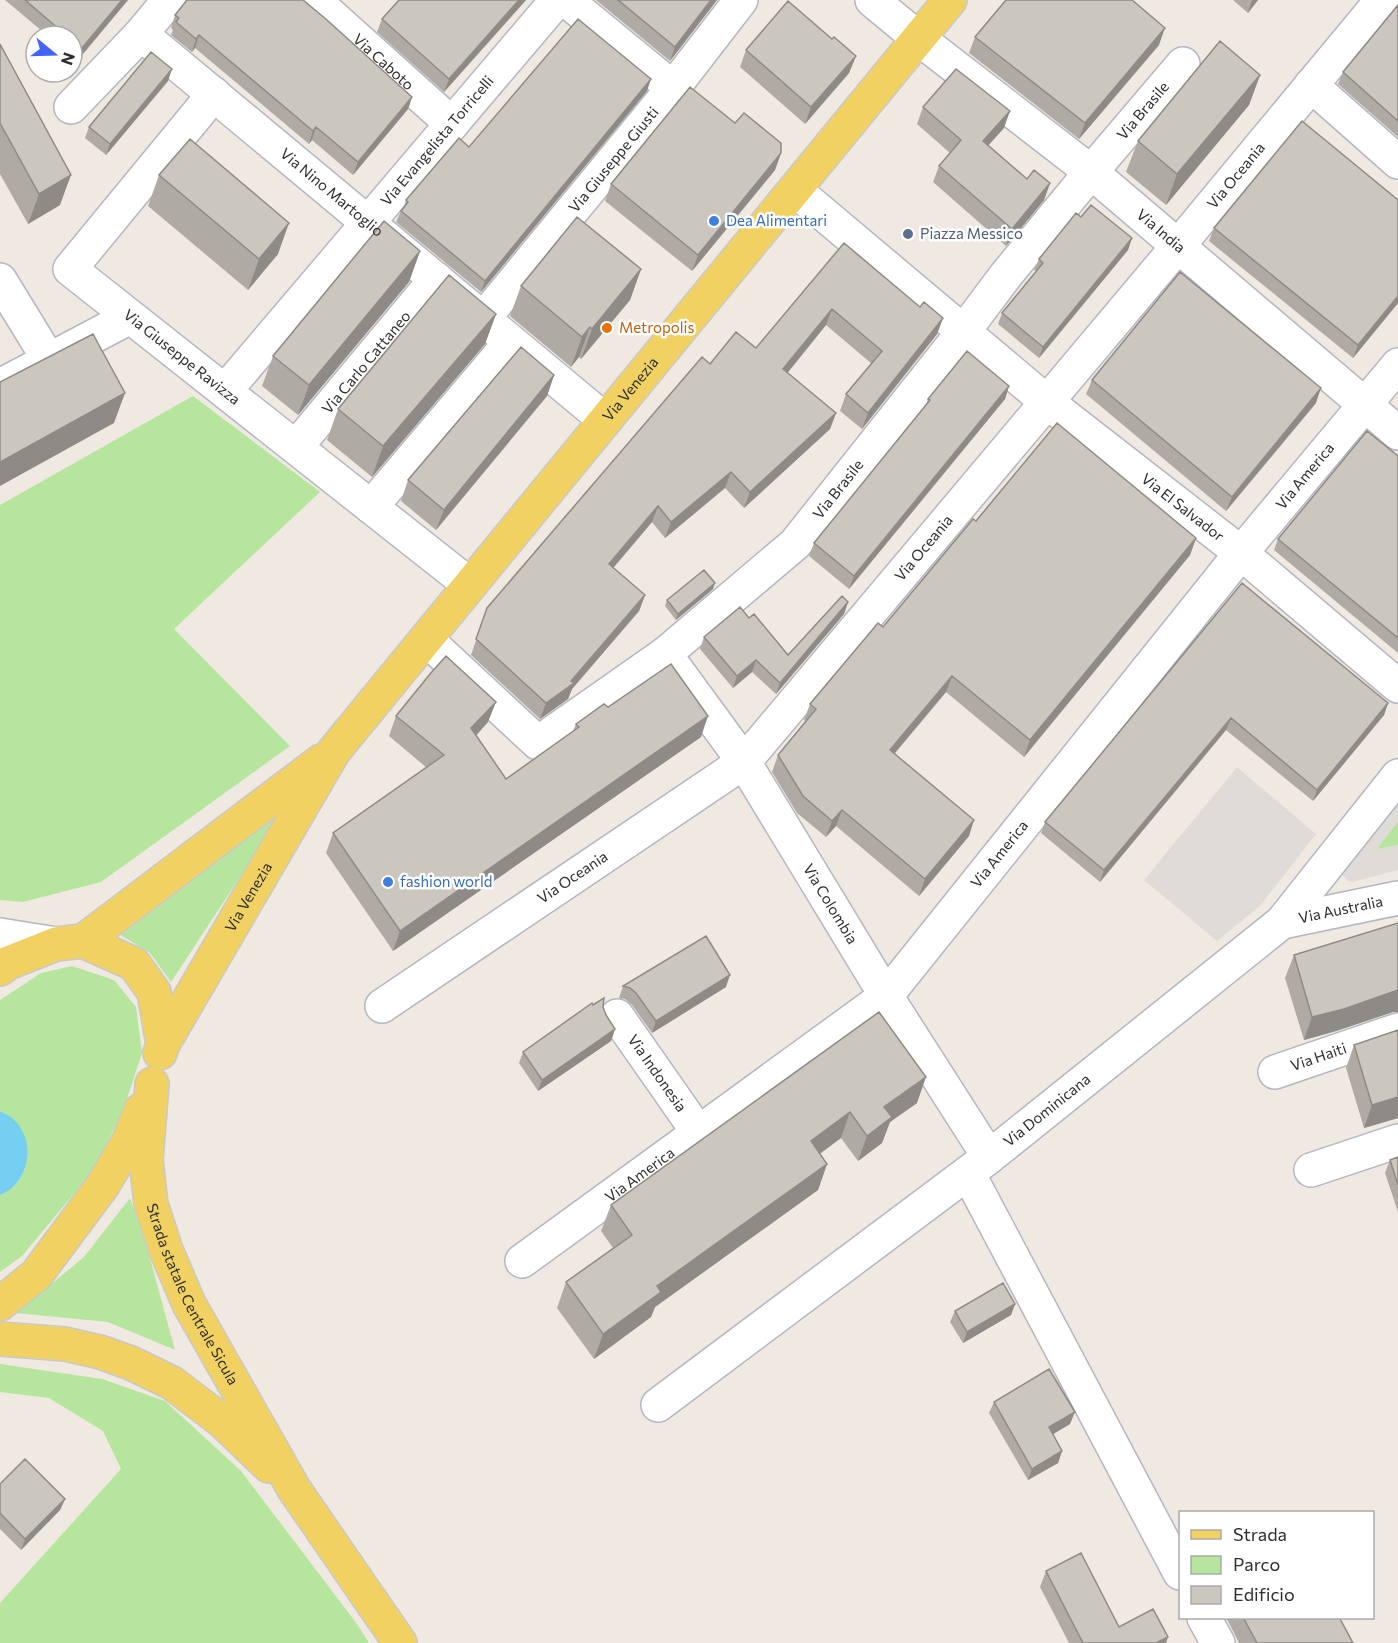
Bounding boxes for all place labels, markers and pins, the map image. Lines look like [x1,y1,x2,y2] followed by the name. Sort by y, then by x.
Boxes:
[726,211,827,229] place label: Dea Alimentari
[707,214,721,228] marker: Dea Alimentari
[920,224,1023,242] place label: Piazza Messico
[901,227,915,241] marker: Piazza Messico
[619,318,694,336] place label: Metropolis
[600,321,614,335] marker: Metropolis
[400,872,493,890] place label: fashion world
[381,875,395,889] marker: fashion world

